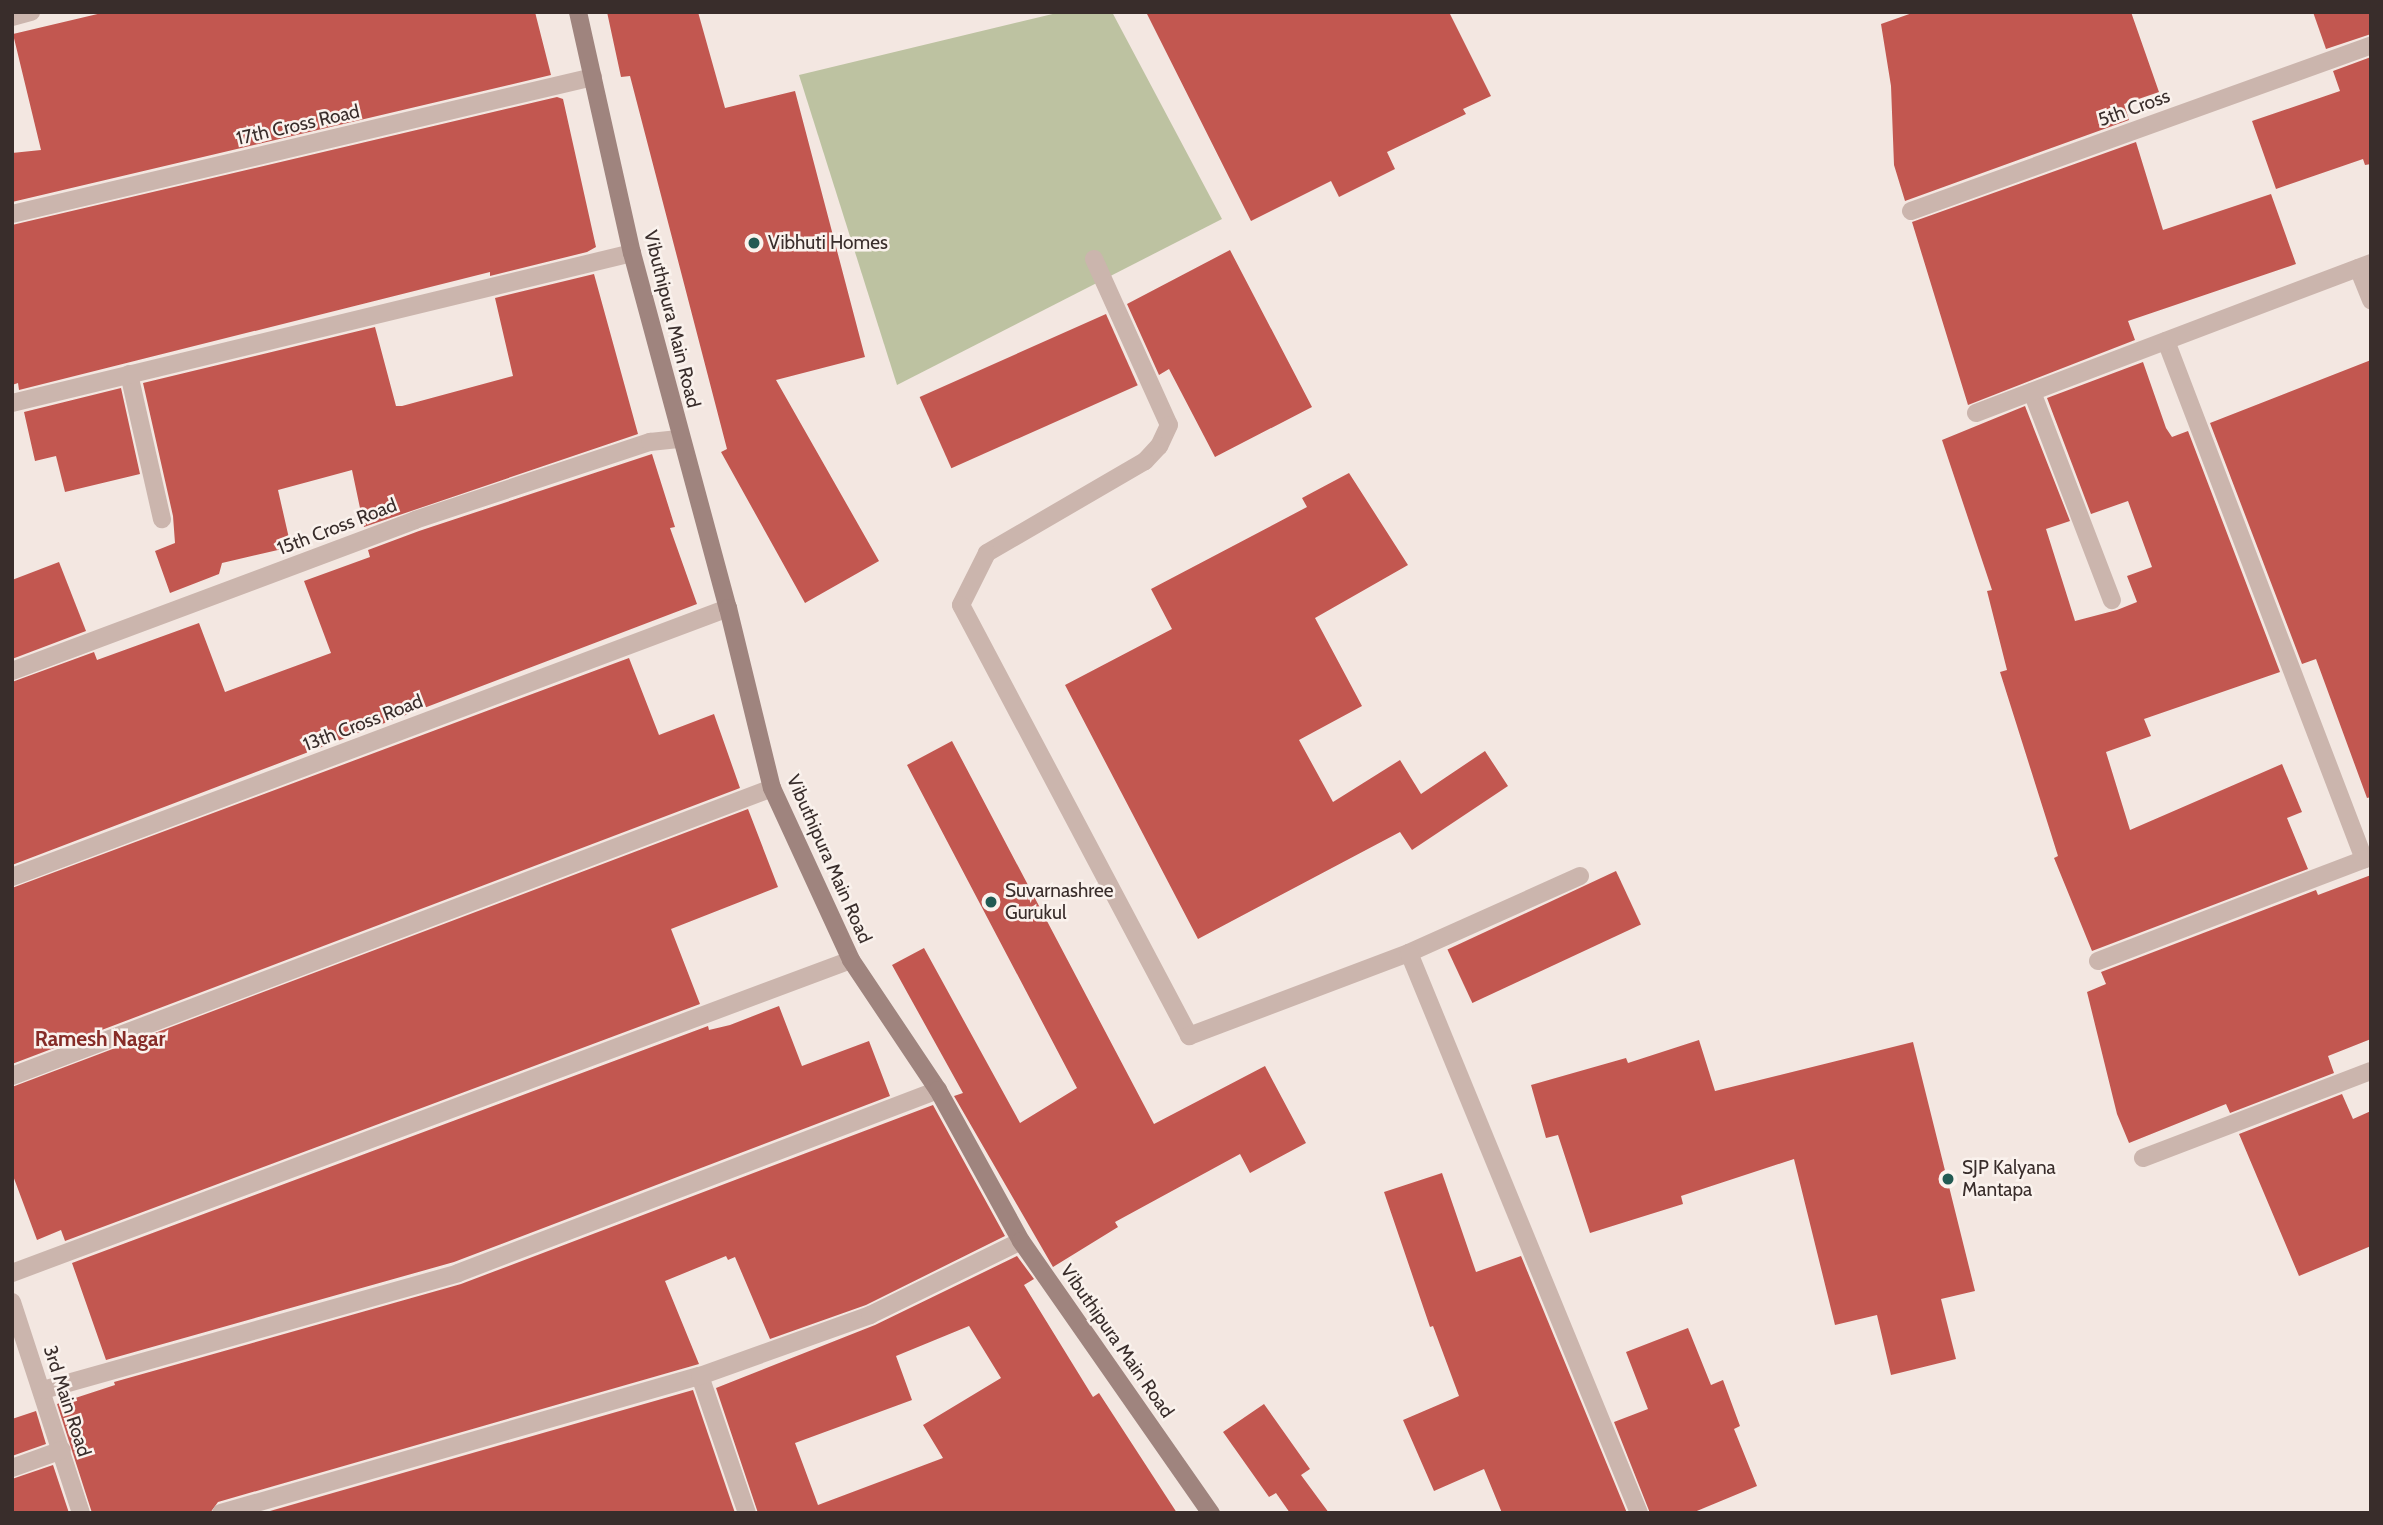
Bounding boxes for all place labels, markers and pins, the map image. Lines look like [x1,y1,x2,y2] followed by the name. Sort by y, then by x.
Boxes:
[768,232,888,254] place label: Vibhuti Homes
[746,235,762,251] marker: Vibhuti Homes
[1005,880,1113,924] place label: Suvarnashree Gurukul
[983,894,999,910] marker: Suvarnashree Gurukul
[1962,1157,2056,1201] place label: SJP Kalyana Mantapa
[1940,1171,1956,1187] marker: SJP Kalyana Mantapa

